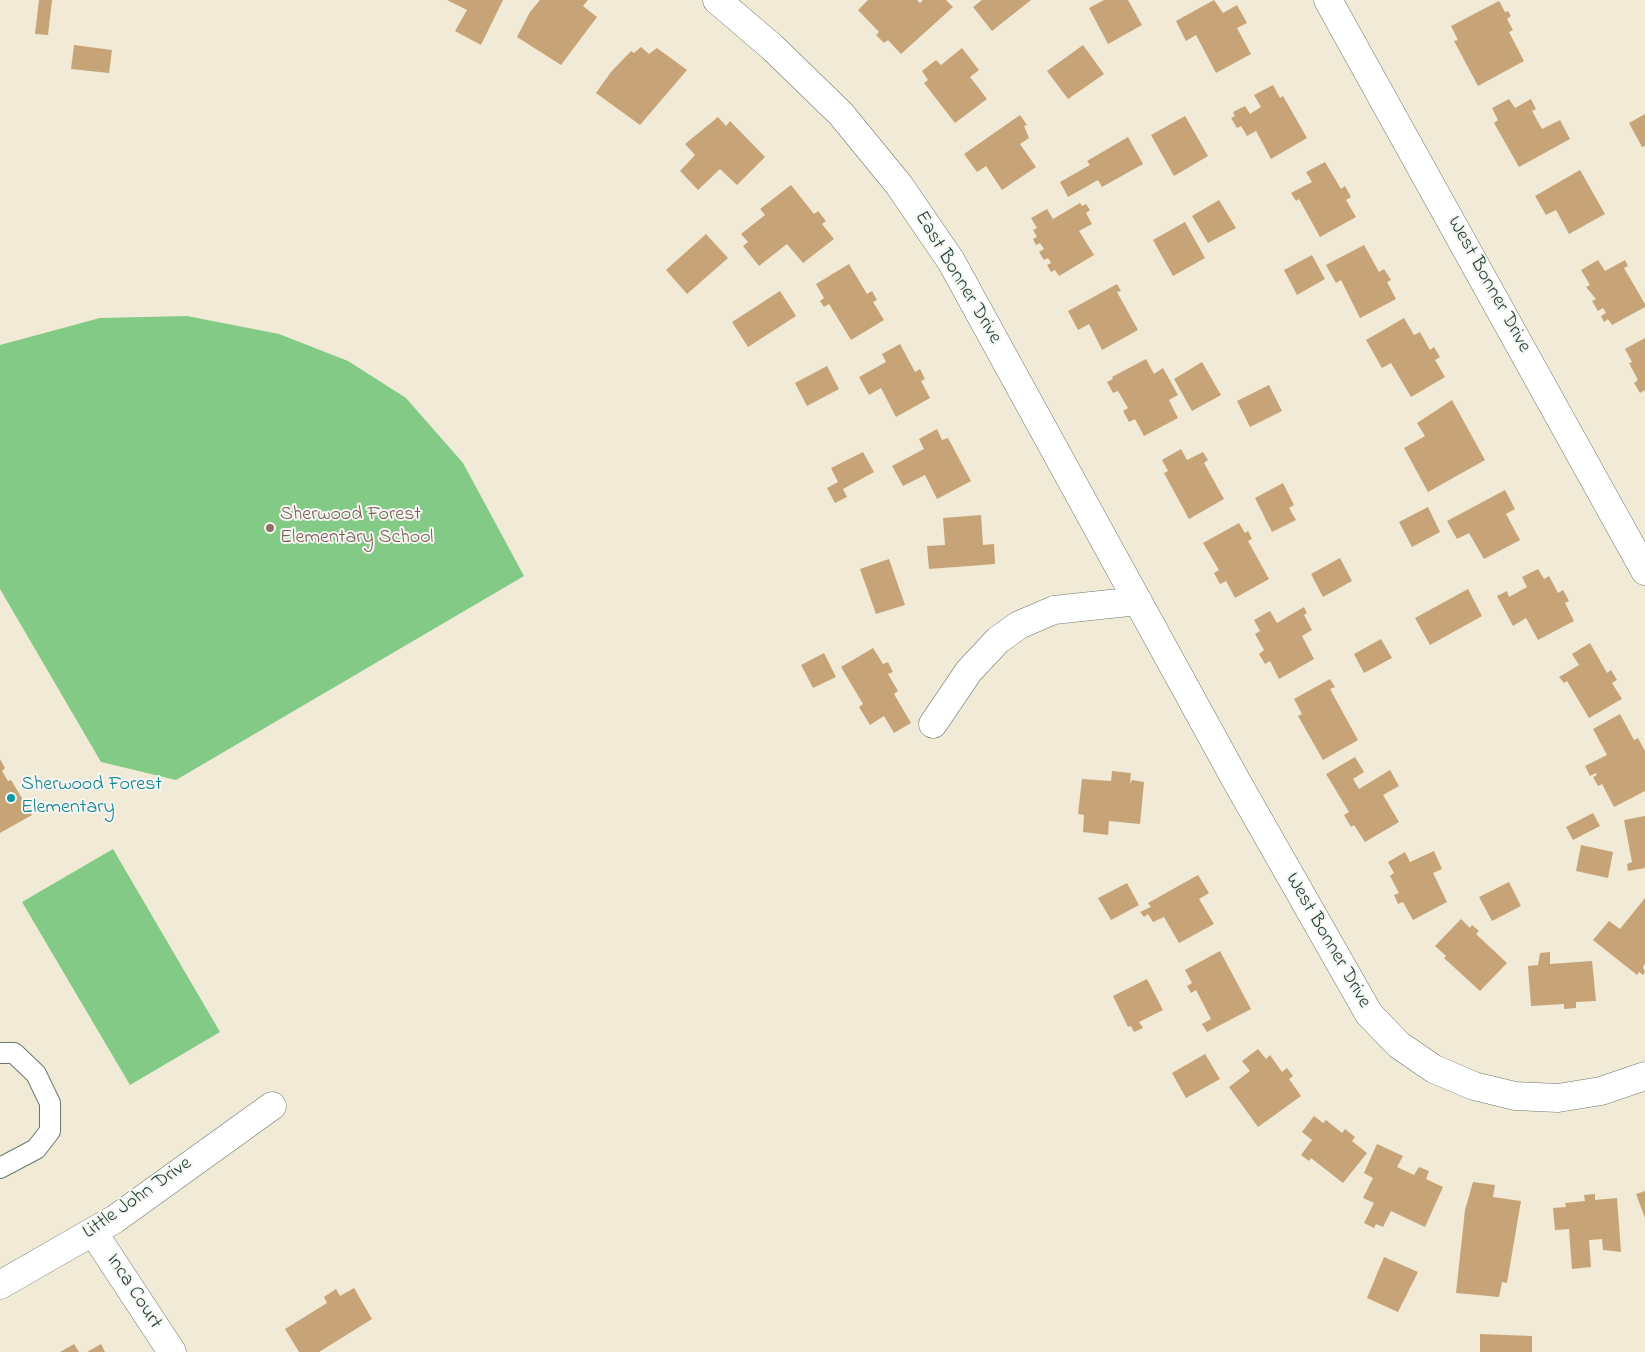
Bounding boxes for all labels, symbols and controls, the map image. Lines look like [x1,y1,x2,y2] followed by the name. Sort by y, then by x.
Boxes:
[908,207,1006,349] street label: East Bonner Drive
[1441,213,1535,357] street label: West Bonner Drive
[280,504,433,551] place label: Sherwood Forest Elementary School
[264,522,276,534] marker: Sherwood Forest Elementary School
[21,774,162,821] place label: Sherwood Forest Elementary
[5,792,17,804] marker: Sherwood Forest Elementary
[1279,869,1375,1013] street label: West Bonner Drive
[79,1153,197,1245] street label: Little John Drive
[100,1250,166,1334] street label: Inca Court

